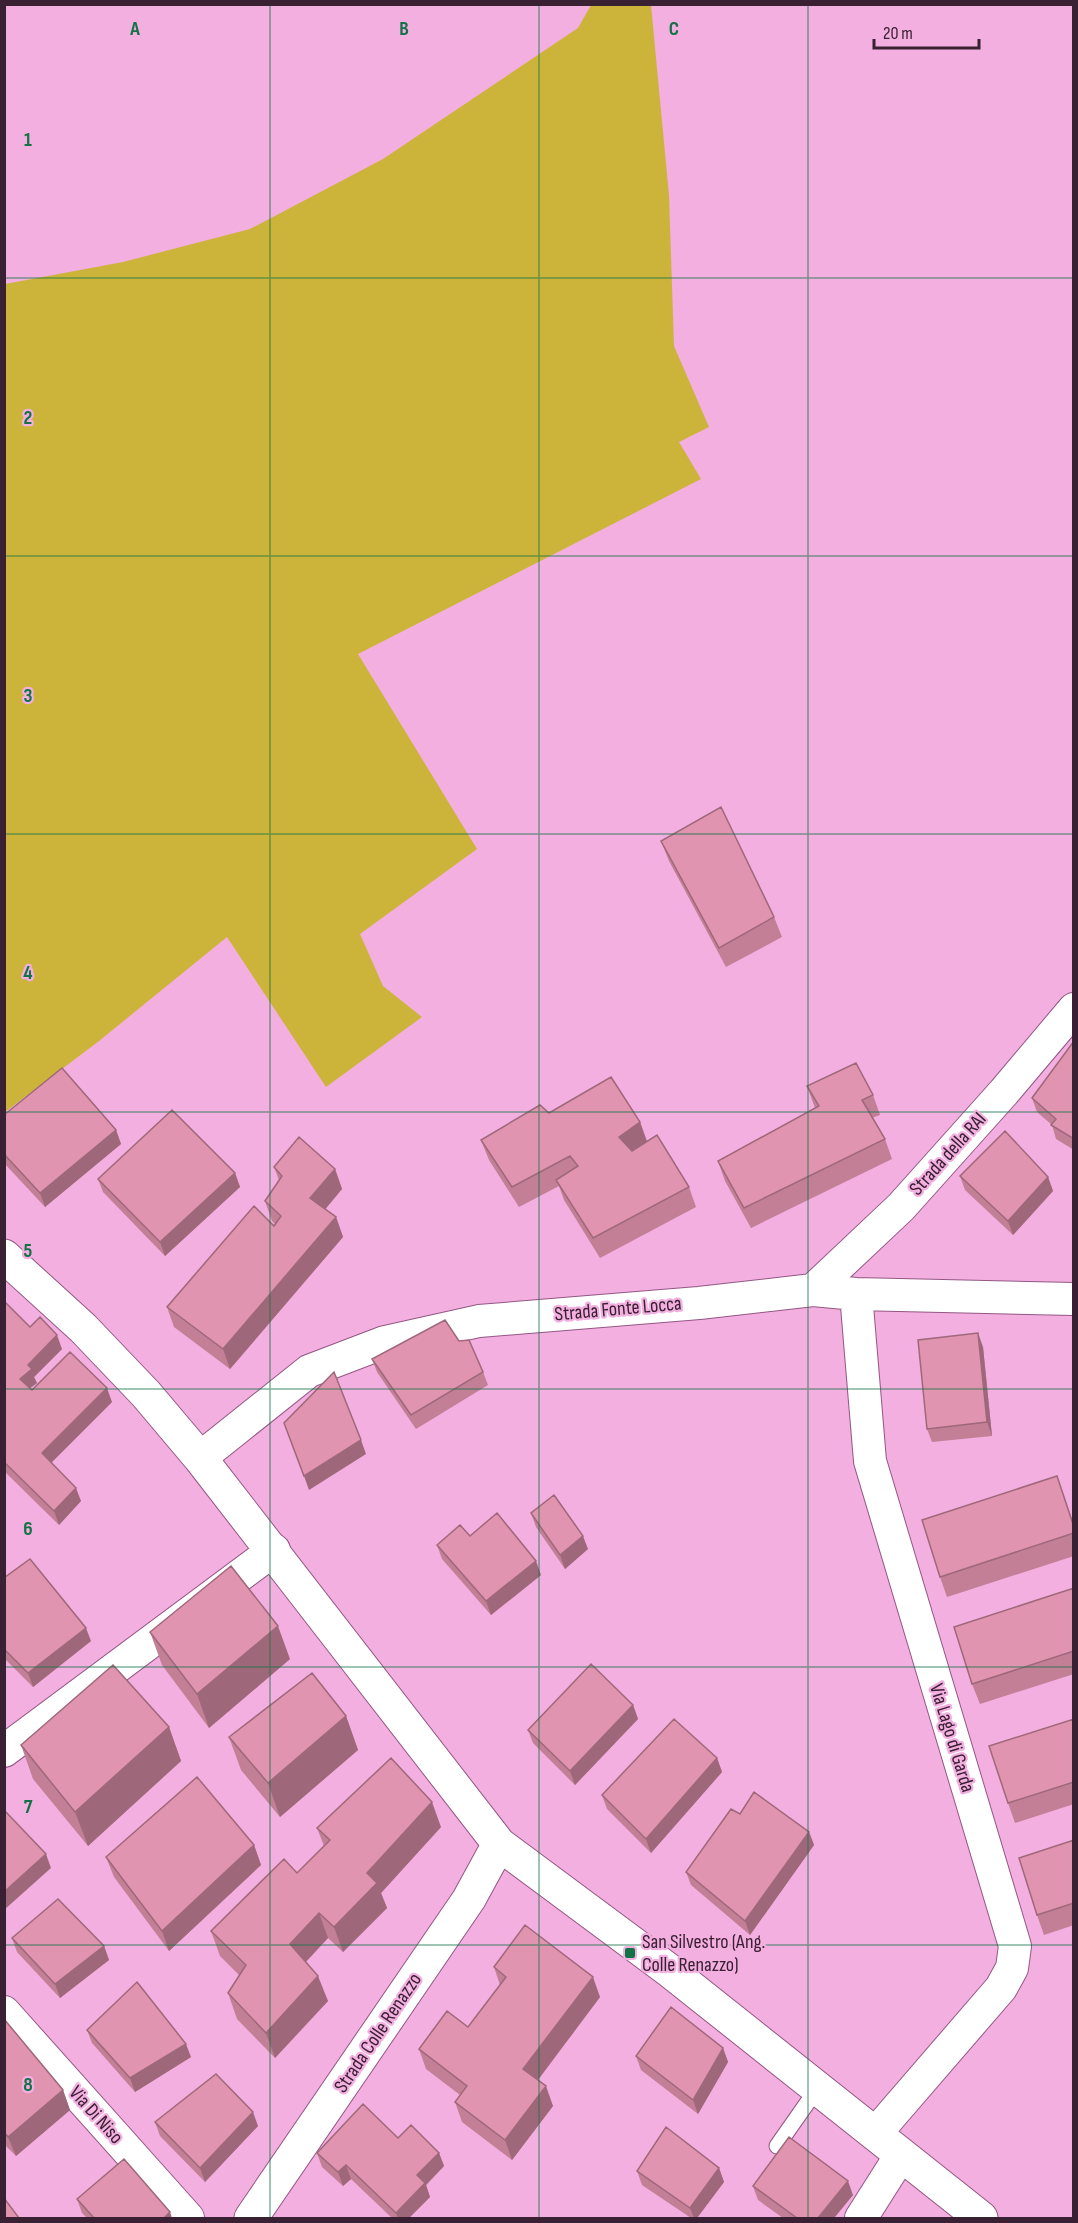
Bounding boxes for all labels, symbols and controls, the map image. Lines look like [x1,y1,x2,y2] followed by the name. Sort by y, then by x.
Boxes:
[874,12,979,50] scale bar
[129,17,140,41] text: A
[399,17,409,41] text: B
[669,17,679,41] text: C
[883,23,913,44] text: 20 m
[24,128,32,152] text: 1
[24,406,32,430] text: 2
[24,684,33,708] text: 3
[23,961,33,985] text: 4
[904,1108,992,1200] street label: Strada della RAI
[24,1239,33,1263] text: 5
[554,1291,682,1327] street label: Strada Fonte Locca
[23,1517,33,1541] text: 6
[924,1681,980,1795] street label: Via Lago di Garda
[24,1795,33,1819] text: 7
[642,1930,765,1977] place label: San Silvestro (Ang. Colle Renazzo)
[623,1946,637,1960] marker: San Silvestro (Ang. Colle Renazzo)
[329,1969,427,2097] street label: Strada Colle Renazzo
[23,2073,33,2097] text: 8
[64,2081,128,2149] street label: Via Di Niso

